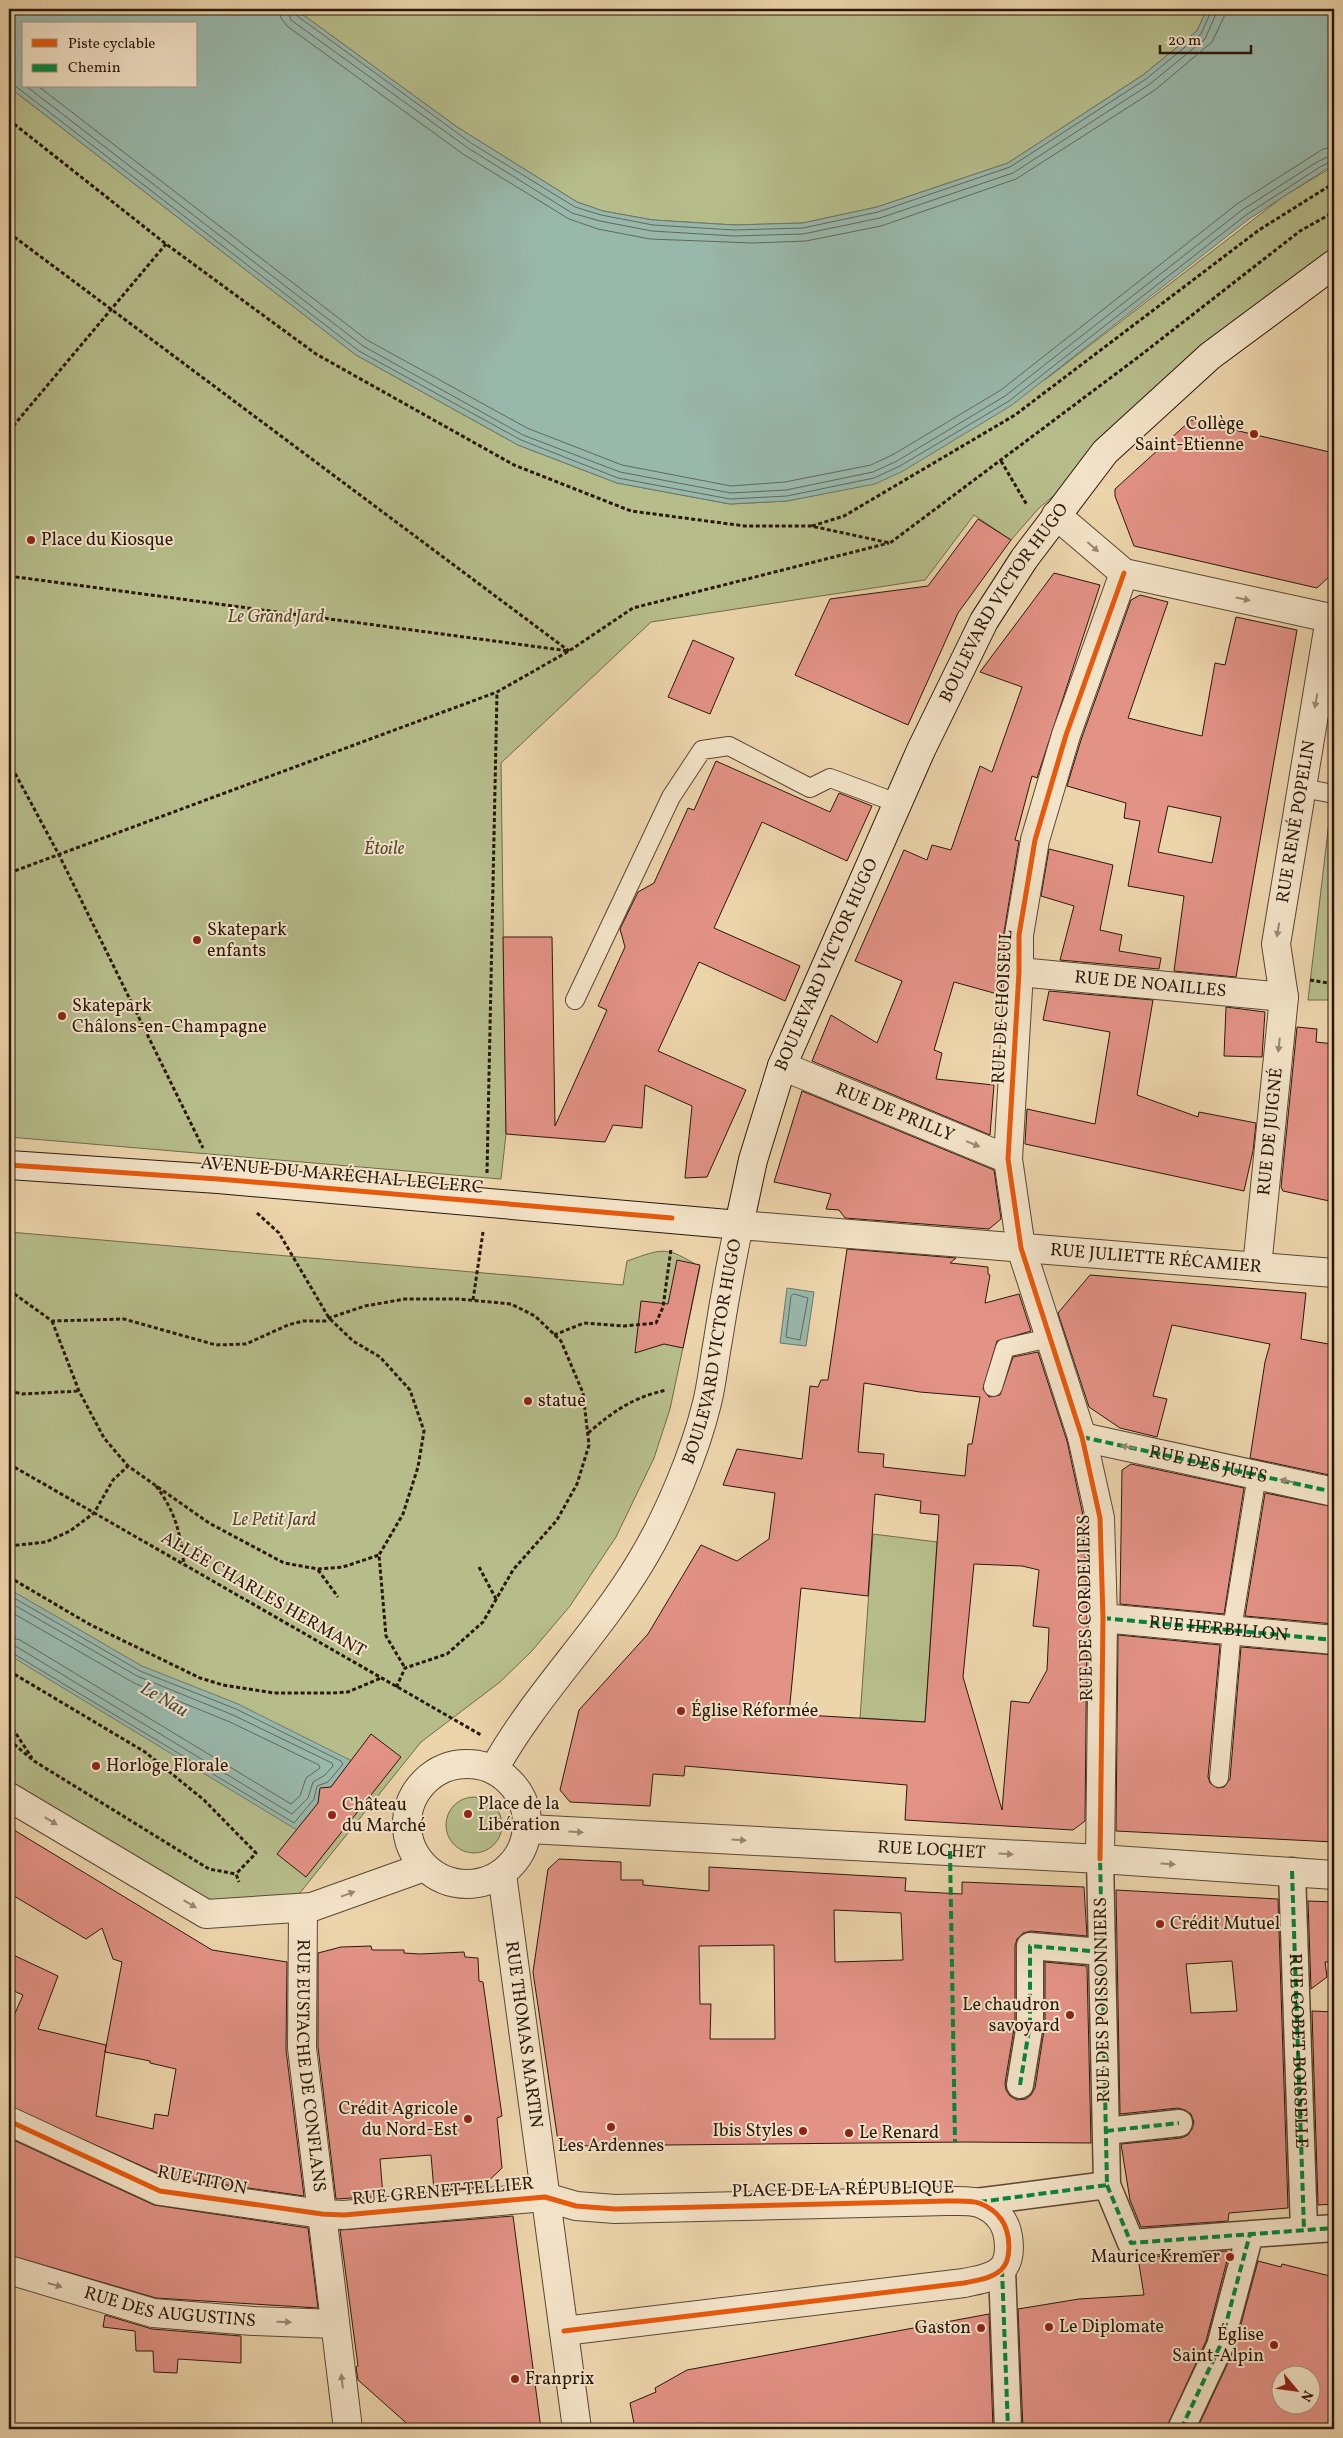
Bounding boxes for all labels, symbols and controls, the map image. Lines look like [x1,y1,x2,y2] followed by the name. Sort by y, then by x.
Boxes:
[22,22,198,88] legend
[1160,22,1252,54] scale bar
[1168,31,1201,52] text: 20 m
[68,34,155,55] text: Piste cyclable
[68,58,121,79] text: Chemin
[1135,412,1244,458] place label: Collège Saint-Etienne
[1248,428,1260,440] marker: Collège Saint-Etienne
[934,498,1075,707] street label: BOULEVARD VICTOR HUGO
[41,528,173,553] place label: Place du Kiosque
[25,534,37,546] marker: Place du Kiosque
[1087,541,1100,552] one-way arrow
[1236,595,1251,603] one-way arrow
[228,605,325,630] park label: Le Grand Jard
[1312,693,1320,709] one-way arrow
[1270,738,1322,905] street label: RUE RENÉ POPELIN
[364,837,405,862] park label: Étoile
[769,854,884,1075] street label: BOULEVARD VICTOR HUGO
[207,918,287,964] place label: Skatepark enfants
[1274,923,1282,939] one-way arrow
[986,929,1020,1085] street label: RUE DE CHOISEUL
[191,934,203,946] marker: Skatepark enfants
[1073,965,1228,1004] street label: RUE DE NOAILLES
[72,994,267,1040] place label: Skatepark Châlons-en-Champagne
[56,1010,68,1022] marker: Skatepark Châlons-en-Champagne
[1275,1038,1283,1054] one-way arrow
[1252,1066,1289,1197] street label: RUE DE JUIGNÉ
[832,1077,958,1148] street label: RUE DE PRILLY
[966,1141,980,1149] one-way arrow
[200,1151,484,1201] street label: AVENUE DU MARÉCHAL LECLERC
[676,1237,748,1468] street label: BOULEVARD VICTOR HUGO
[1049,1238,1263,1280] street label: RUE JULIETTE RÉCAMIER
[538,1389,586,1414] place label: statue
[522,1395,534,1407] marker: statue
[1146,1439,1270,1490] street label: RUE DES JUIFS
[1119,1442,1135,1450] one-way arrow
[1278,1477,1294,1485] one-way arrow
[232,1508,317,1533] park label: Le Petit Jard
[1072,1514,1100,1702] street label: RUE DES CORDELIERS
[156,1526,370,1664] street label: ALLÉE CHARLES HERMANT
[1148,1610,1289,1648] street label: RUE HERBILLON
[135,1676,193,1724] water label: Le Nau
[691,1699,818,1724] place label: Église Réformée
[675,1705,687,1717] marker: Église Réformée
[106,1754,228,1779] place label: Horloge Florale
[90,1760,102,1772] marker: Horloge Florale
[478,1792,560,1838] place label: Place de la Libération
[342,1793,426,1839] place label: Château du Marché
[462,1808,474,1820] marker: Place de la Libération
[326,1809,338,1821] marker: Château du Marché
[44,1817,57,1826] one-way arrow
[569,1828,585,1836] one-way arrow
[877,1835,987,1866] street label: RUE LOCHET
[731,1837,747,1845] one-way arrow
[998,1851,1014,1859] one-way arrow
[1160,1860,1176,1868] one-way arrow
[341,1890,356,1898] one-way arrow
[1089,1897,1117,2103] street label: RUE DES POISSONNIERS
[184,1900,197,1909] one-way arrow
[1170,1912,1280,1937] place label: Crédit Mutuel
[1154,1918,1166,1930] marker: Crédit Mutuel
[289,1939,332,2194] street label: RUE EUSTACHE DE CONFLANS
[499,1939,549,2130] street label: RUE THOMAS MARTIN
[1282,1953,1314,2149] street label: RUE GOBET-BOISSELLE
[962,1993,1060,2039] place label: Le chaudron savoyard
[1064,2009,1076,2021] marker: Le chaudron savoyard
[338,2097,458,2143] place label: Crédit Agricole du Nord-Est
[462,2113,474,2125] marker: Crédit Agricole du Nord-Est
[712,2119,793,2144] place label: Ibis Styles
[605,2121,617,2133] marker: Les Ardennes
[859,2121,939,2146] place label: Le Renard
[797,2125,809,2137] marker: Ibis Styles
[843,2127,855,2139] marker: Le Renard
[558,2134,664,2159] place label: Les Ardennes
[155,2160,249,2202] street label: RUE TITON
[351,2172,535,2212] street label: RUE GRENET TELLIER
[732,2176,955,2204] street label: PLACE DE LA RÉPUBLIQUE
[1091,2245,1220,2270] place label: Maurice Kremer
[1224,2251,1236,2263] marker: Maurice Kremer
[48,2281,63,2289] one-way arrow
[81,2281,257,2334] street label: RUE DES AUGUSTINS
[1059,2315,1164,2340] place label: Le Diplomate
[915,2316,971,2341] place label: Gaston
[276,2319,292,2327] one-way arrow
[1043,2321,1055,2333] marker: Le Diplomate
[975,2322,987,2334] marker: Gaston
[1172,2323,1264,2369] place label: Église Saint-Alpin
[1268,2339,1280,2351] marker: Église Saint-Alpin
[1270,2366,1320,2416] north arrow
[525,2367,594,2392] place label: Franprix
[338,2373,346,2389] one-way arrow
[509,2373,521,2385] marker: Franprix
[1295,2387,1317,2405] text: N

